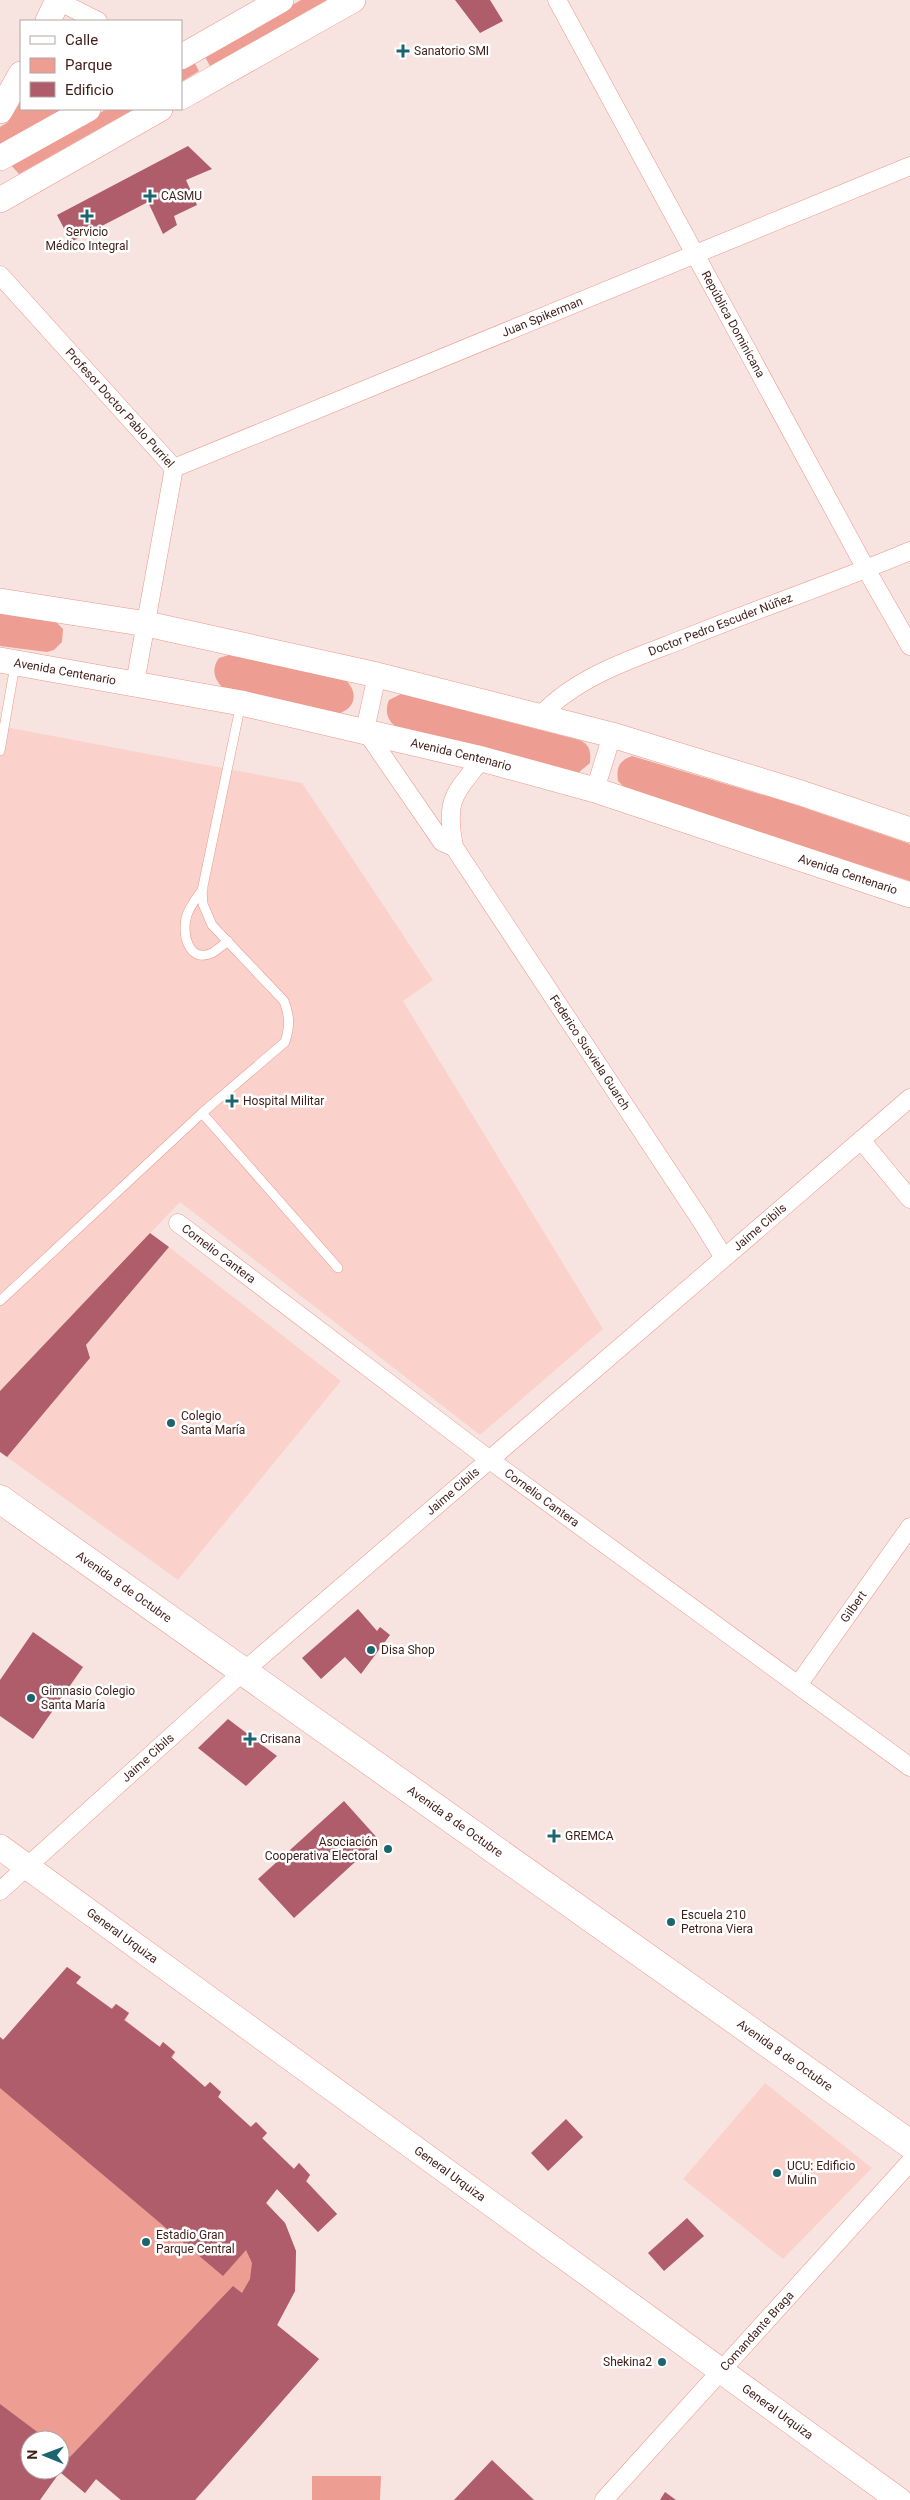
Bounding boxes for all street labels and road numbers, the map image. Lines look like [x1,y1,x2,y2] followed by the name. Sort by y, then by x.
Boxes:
[698,269,768,380] street label: República Dominicana
[500,294,585,340] street label: Juan Spikerman
[63,345,177,470] street label: Profesor Doctor Pablo Purriel
[646,591,795,659] street label: Doctor Pedro Escuder Núñez
[13,656,117,688] street label: Avenida Centenario
[409,736,514,774] street label: Avenida Centenario
[797,851,899,897] street label: Avenida Centenario
[547,992,633,1113] street label: Federico Susviela Guarch
[730,1201,789,1254] street label: Jaime Cibils
[179,1221,258,1286] street label: Cornelio Cantera
[423,1465,482,1518] street label: Jaime Cibils
[502,1466,582,1530] street label: Cornelio Cantera
[74,1548,174,1625] street label: Avenida 8 de Octubre
[838,1588,870,1625] street label: Gilbert
[119,1731,177,1785] street label: Jaime Cibils
[405,1783,506,1860] street label: Avenida 8 de Octubre
[84,1905,160,1966] street label: General Urquiza
[734,2017,835,2094] street label: Avenida 8 de Octubre
[412,2143,488,2204] street label: General Urquiza
[717,2288,797,2374] street label: Comandante Braga
[739,2381,816,2442] street label: General Urquiza

